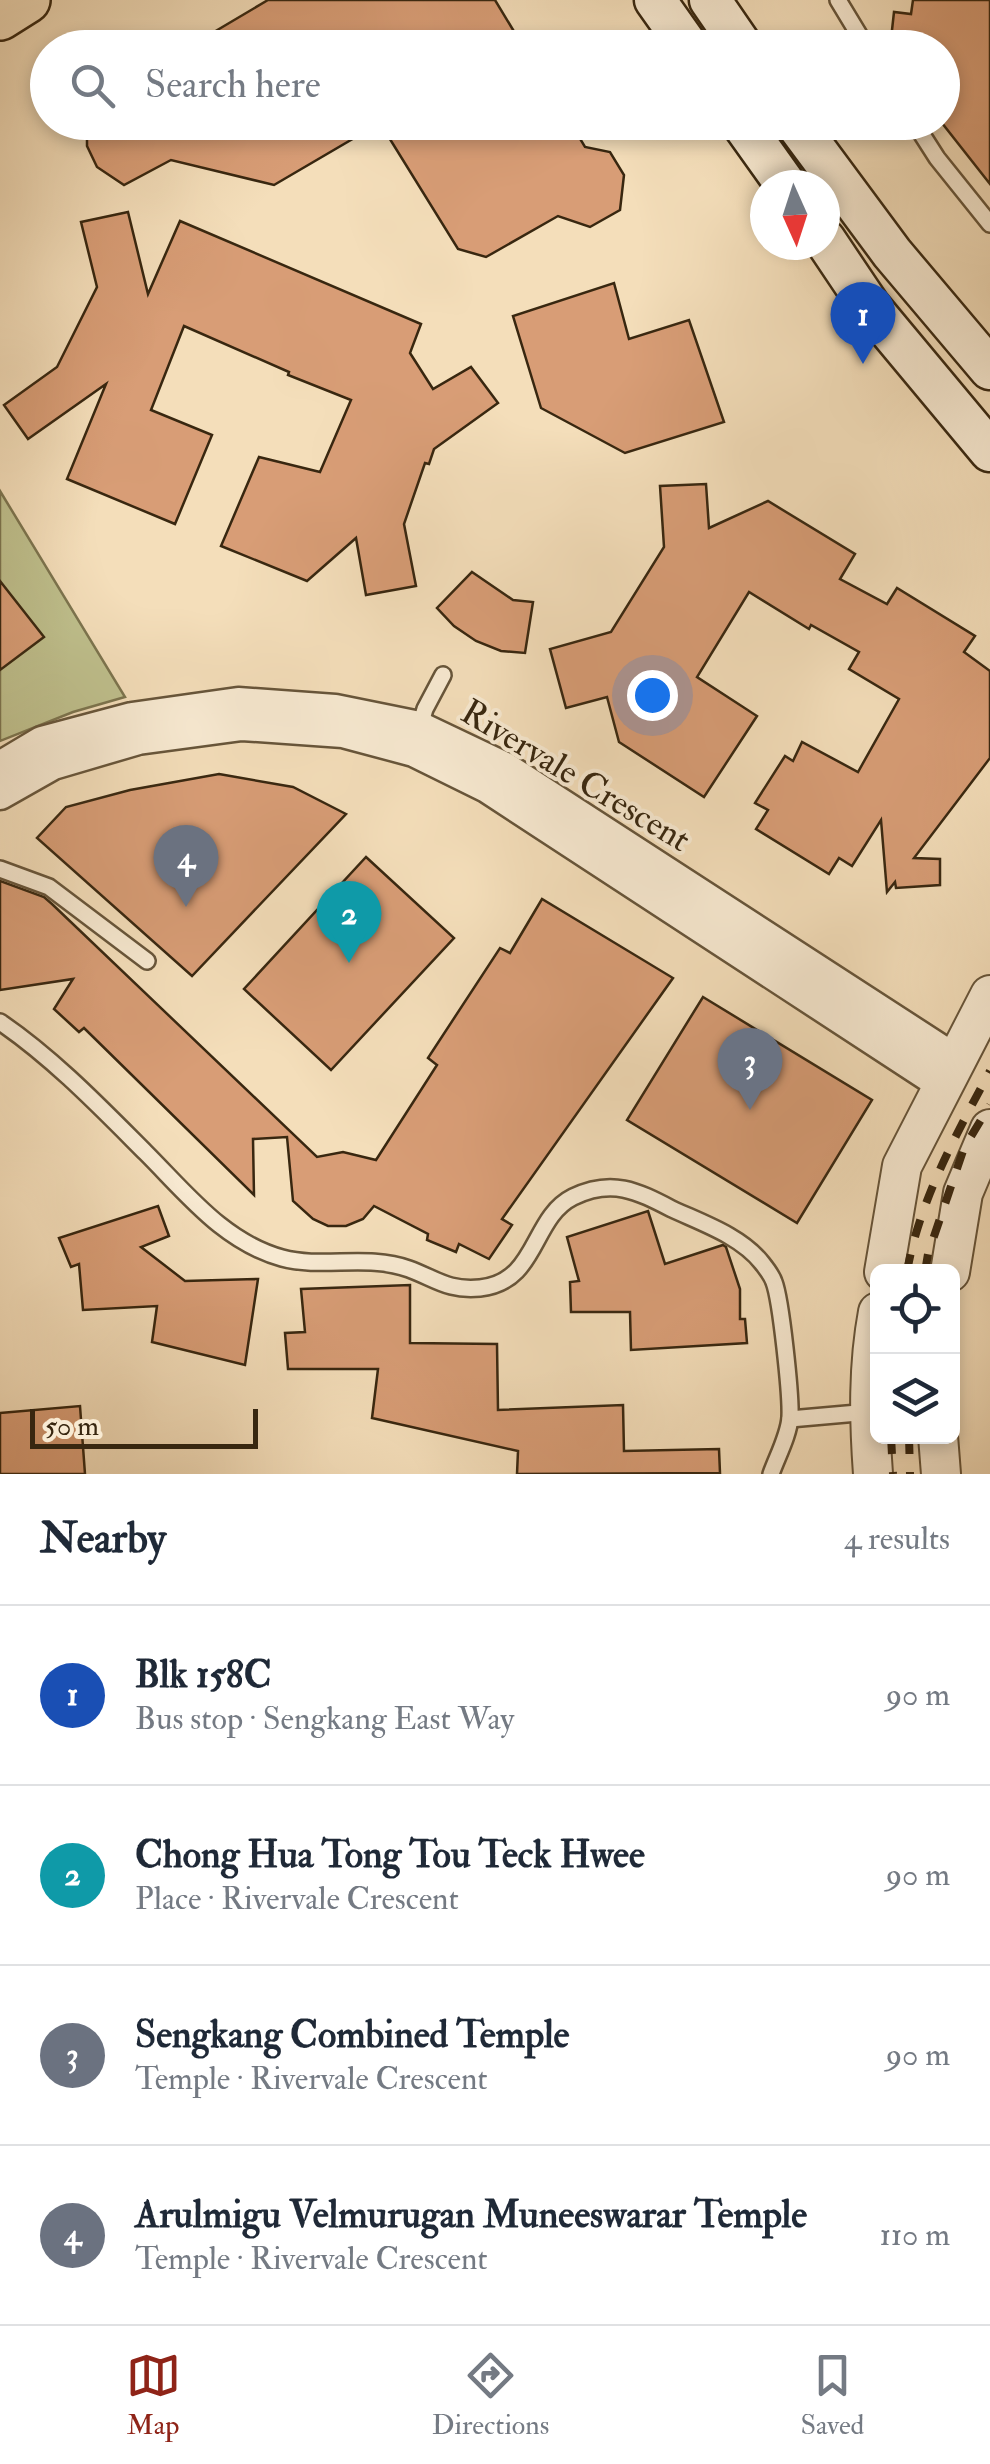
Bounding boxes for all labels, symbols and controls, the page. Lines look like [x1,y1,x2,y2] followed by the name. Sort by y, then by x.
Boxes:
[30,30,960,140] search box
[65,58,120,113] icon: search
[145,61,321,109] text: Search here
[750,170,840,260] north arrow
[830,282,896,364] pin: 1
[627,670,678,721] your location
[453,690,698,862] street label: Rivervale Crescent
[154,824,218,907] pin: 4
[316,880,382,963] pin: 2
[718,1028,782,1110] pin: 3
[870,1264,960,1444] map controls
[870,1264,960,1354] button: locate
[870,1354,960,1444] button: layers
[30,1404,258,1448] scale bar
[45,1409,99,1444] text: 50 m
[40,1513,166,1565] text: Nearby
[844,1519,950,1559] text: 4 results
[135,1651,272,1699] text: Blk 158C
[67,1675,78,1715] text: 1
[886,1675,950,1715] text: 90 m
[135,1699,514,1739] text: Bus stop · Sengkang East Way
[135,1831,645,1879] text: Chong Hua Tong Tou Teck Hwee
[64,1855,81,1895] text: 2
[886,1855,950,1895] text: 90 m
[135,1879,459,1919] text: Place · Rivervale Crescent
[135,2011,569,2059] text: Sengkang Combined Temple
[66,2035,79,2075] text: 3
[886,2035,950,2075] text: 90 m
[135,2059,488,2099] text: Temple · Rivervale Crescent
[135,2191,807,2239] text: Arulmigu Velmurugan Muneeswarar Temple
[64,2215,81,2255] text: 4
[879,2215,950,2255] text: 110 m
[135,2239,488,2279] text: Temple · Rivervale Crescent
[126,2348,181,2443] tab: Map
[432,2348,549,2443] tab: Directions
[800,2348,864,2443] tab: Saved

